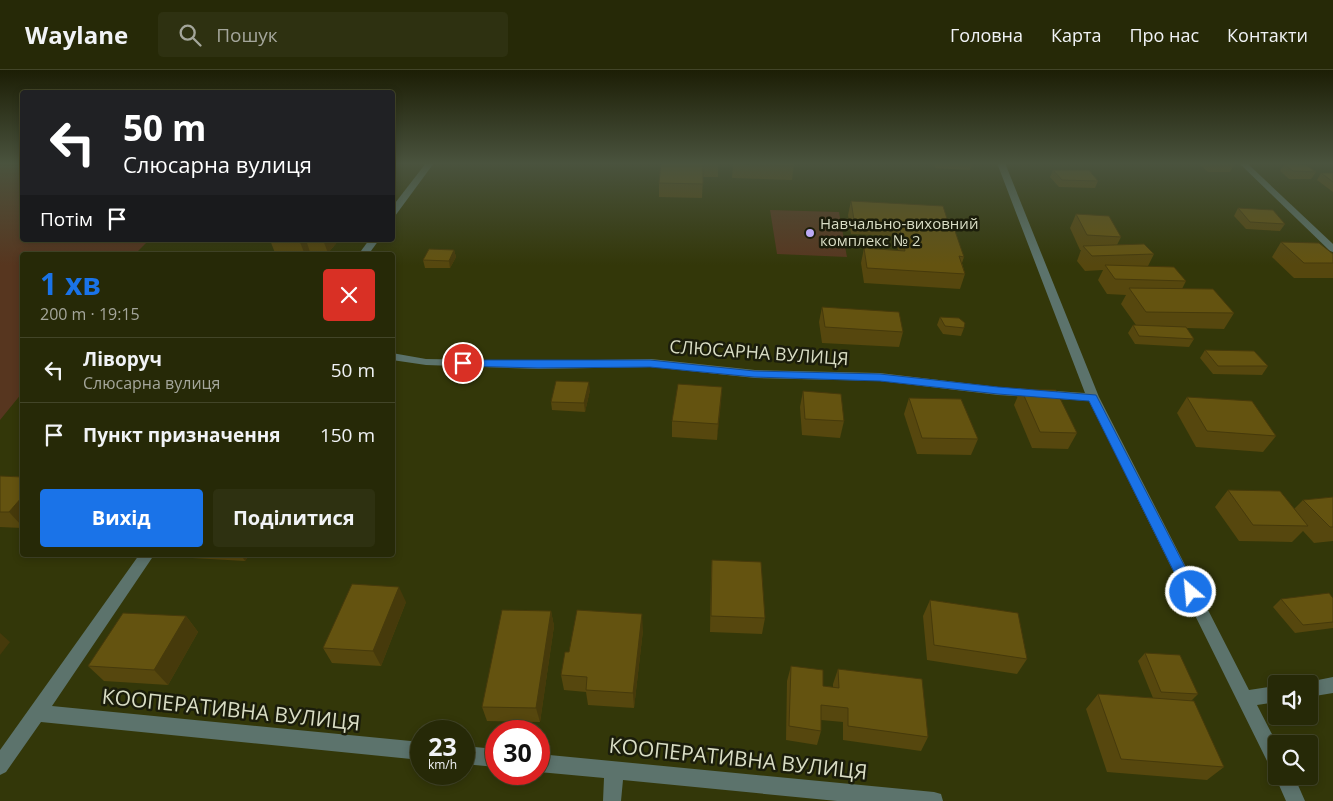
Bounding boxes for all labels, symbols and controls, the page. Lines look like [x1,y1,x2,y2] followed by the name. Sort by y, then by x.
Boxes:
[158,12,508,57] search box
[25,18,128,51] text: Waylane
[176,21,204,49] icon: search
[216,22,278,48] text: Пошук
[950,23,1023,47] text: Головна
[1051,23,1101,47] text: Карта
[1129,23,1199,47] text: Про нас
[1227,23,1308,47] text: Контакти
[123,104,206,151] text: 50 m
[40,110,105,175] icon: left
[123,149,312,179] text: Слюсарна вулиця
[103,205,131,233] icon: arrive
[40,206,93,232] text: Потім
[820,213,978,250] place label: Навчально-виховний комплекс № 2
[804,227,816,239] marker: Навчально-виховний комплекс № 2
[40,263,101,304] text: 1 хв
[323,269,375,321] button: close
[40,303,140,325] text: 200 m · 19:15
[669,334,849,370] street label: СЛЮСАРНА ВУЛИЦЯ
[442,342,484,384] pin
[83,346,162,372] text: Ліворуч
[449,349,477,377] icon: arrive
[40,356,68,384] icon: left
[331,357,375,383] text: 50 m
[83,372,220,394] text: Слюсарна вулиця
[40,421,68,449] icon: arrive
[83,422,281,448] text: Пункт призначення
[320,422,375,448] text: 150 m
[40,489,203,547] button: Вихід
[213,489,375,547] button: Поділитися
[1164,565,1216,617] position arrow
[1268,675,1318,785] map controls
[1268,675,1318,725] button: sound
[101,682,362,737] street label: КООПЕРАТИВНА ВУЛИЦЯ
[485,720,550,785] speed limit sign: 30
[428,729,457,763] text: 23
[608,731,869,786] street label: КООПЕРАТИВНА ВУЛИЦЯ
[1268,735,1318,785] button: search
[428,756,457,773] text: km/h

